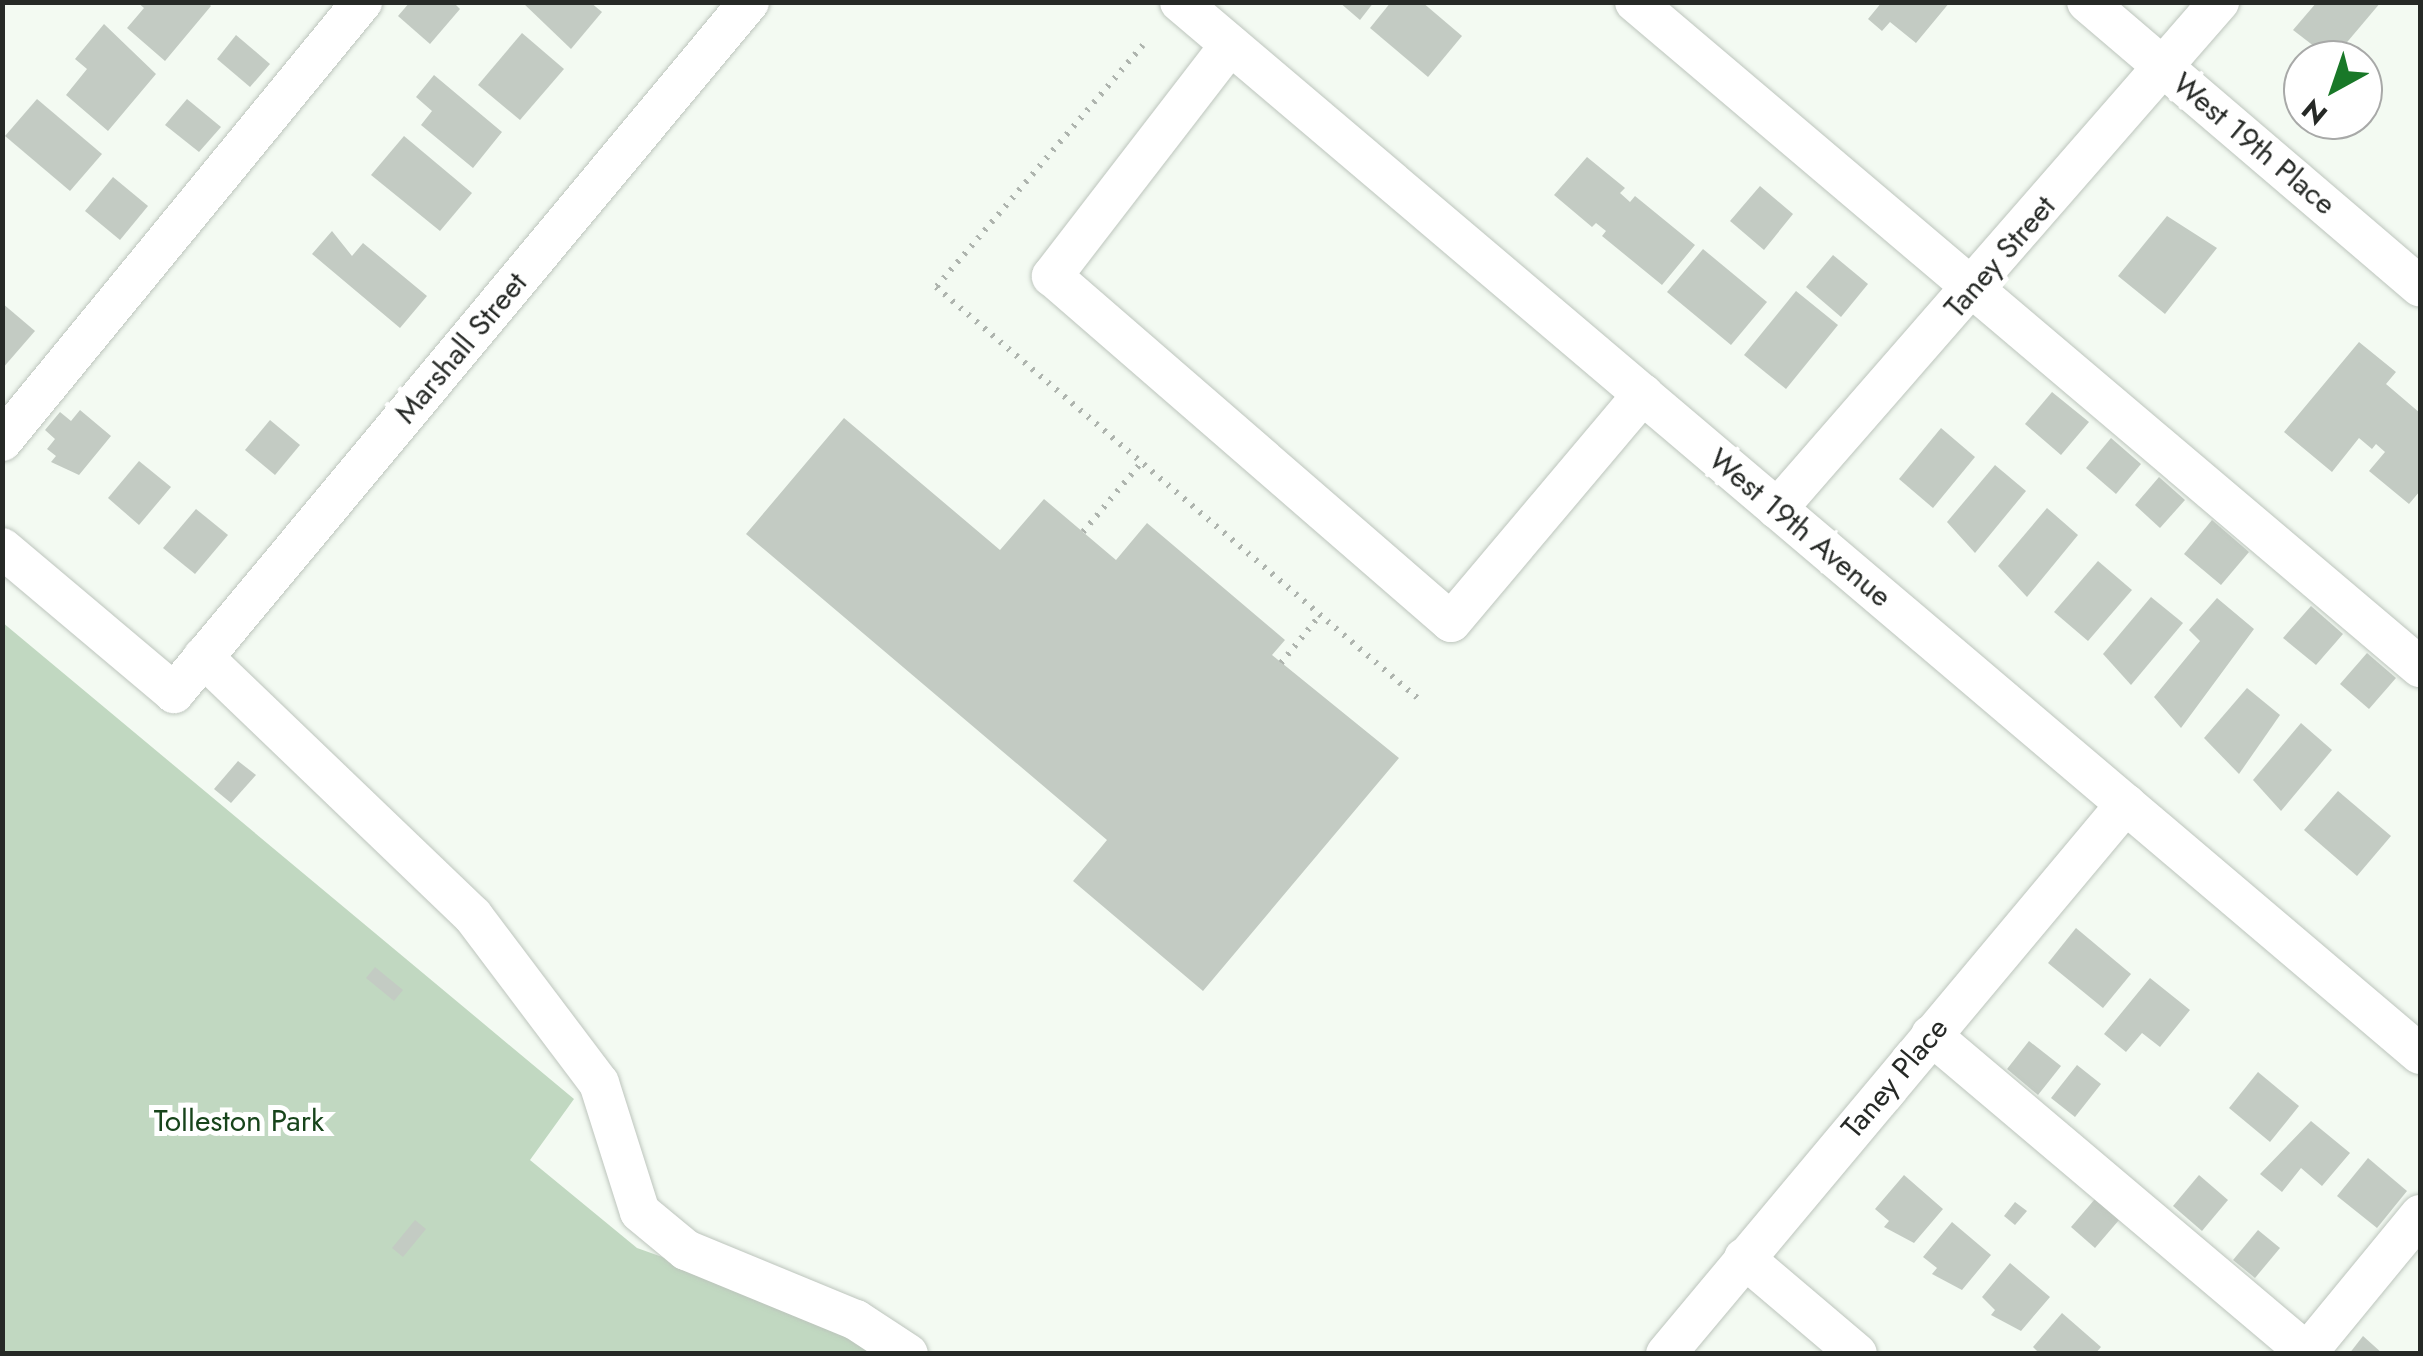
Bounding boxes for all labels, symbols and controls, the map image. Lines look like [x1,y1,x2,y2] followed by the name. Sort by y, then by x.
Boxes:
[2283,40,2383,140] north arrow
[2165,66,2343,222] street label: West 19th Place
[2293,89,2336,135] text: N
[1937,189,2063,325] street label: Taney Street
[388,265,534,431] street label: Marshall Street
[1701,441,1899,615] street label: West 19th Avenue
[1834,1011,1956,1145] street label: Taney Place
[154,1103,324,1139] park label: Tolleston Park

